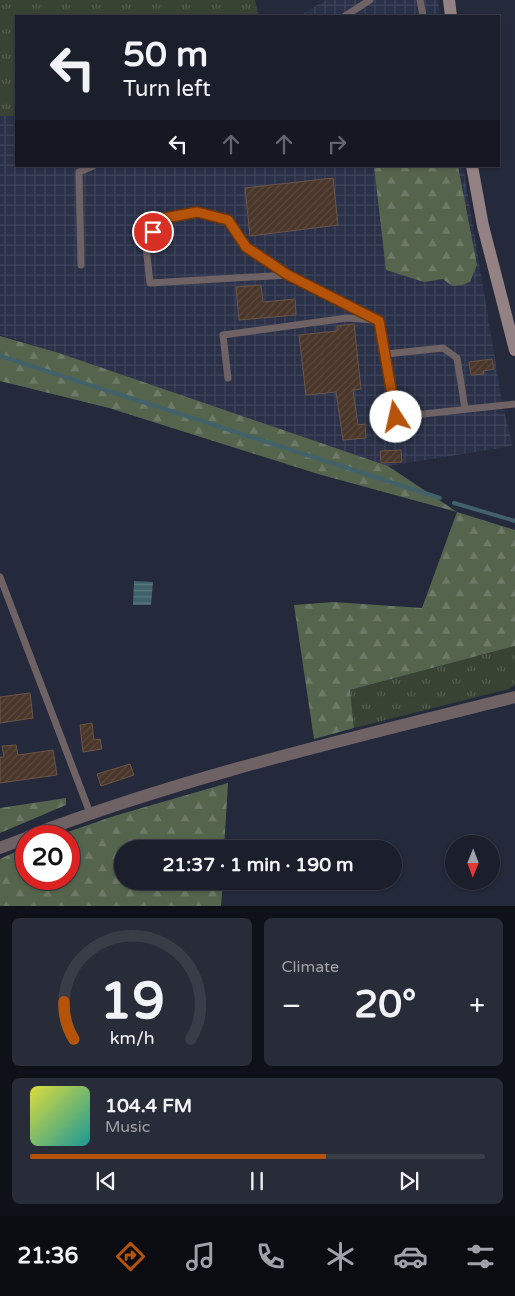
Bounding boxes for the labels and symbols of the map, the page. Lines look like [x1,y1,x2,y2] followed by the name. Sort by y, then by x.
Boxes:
[132,211,174,253] pin
[369,390,421,442] position arrow
[15,825,80,890] speed limit sign: 20
[445,835,500,890] north arrow

